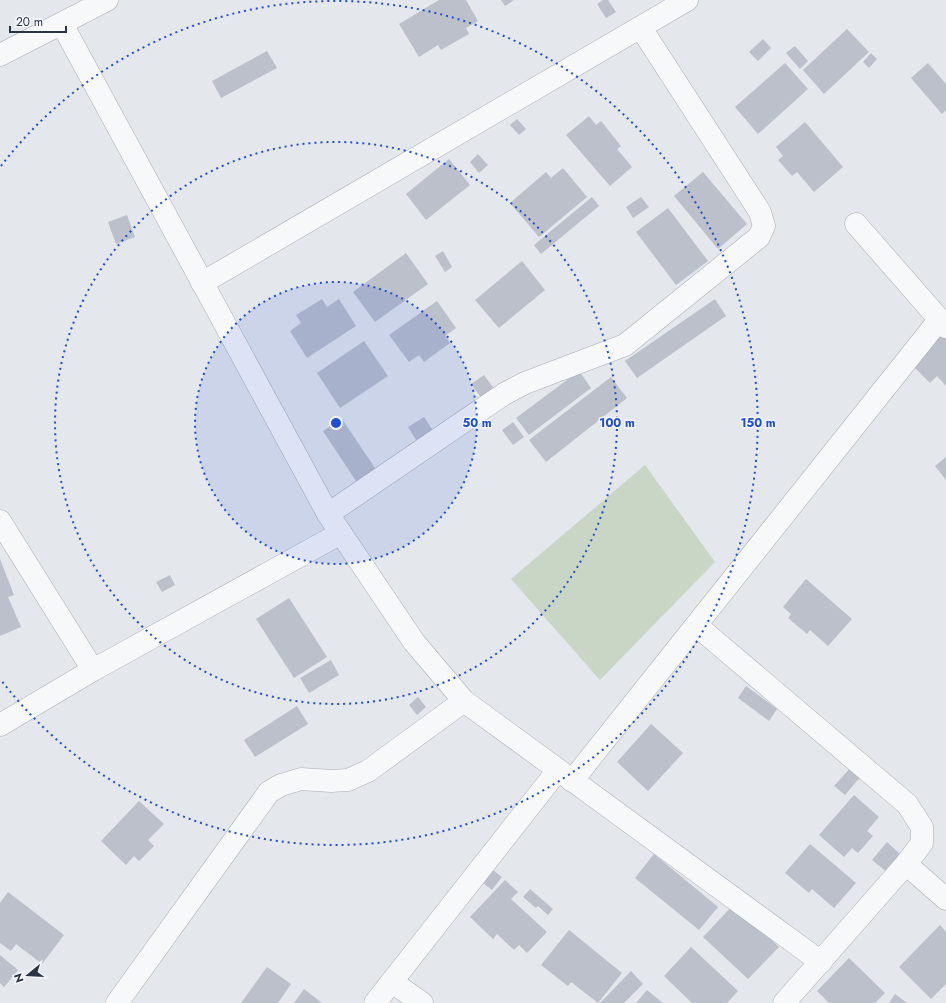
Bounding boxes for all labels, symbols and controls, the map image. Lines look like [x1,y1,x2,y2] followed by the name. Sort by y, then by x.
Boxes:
[10,8,66,34] scale bar
[16,13,43,31] text: 20 m
[462,414,492,432] text: 50 m
[599,414,635,432] text: 100 m
[740,414,776,432] text: 150 m
[329,416,343,430] centre of rings
[8,955,48,995] north arrow
[10,971,27,985] text: N

